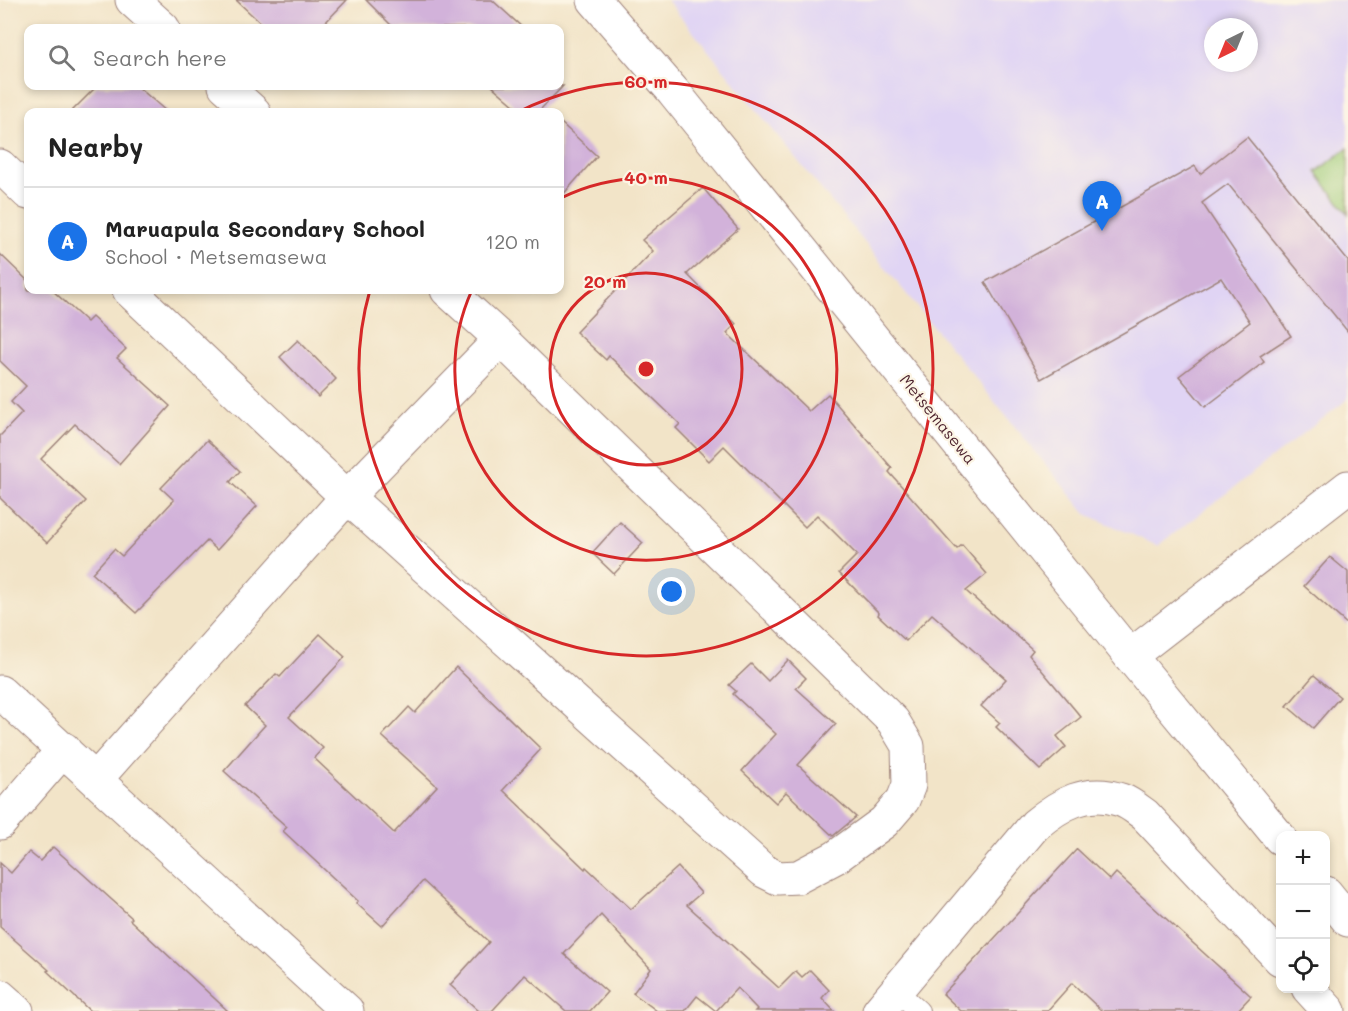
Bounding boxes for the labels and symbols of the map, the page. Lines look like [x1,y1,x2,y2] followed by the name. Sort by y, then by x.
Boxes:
[1204,18,1258,72] north arrow
[624,69,668,93] text: 60 m
[624,165,668,189] text: 40 m
[1082,182,1122,231] pin: A
[584,269,626,293] text: 20 m
[636,359,656,379] centre of rings
[896,369,981,468] street label: Metsemasewa
[657,577,686,606] your location

